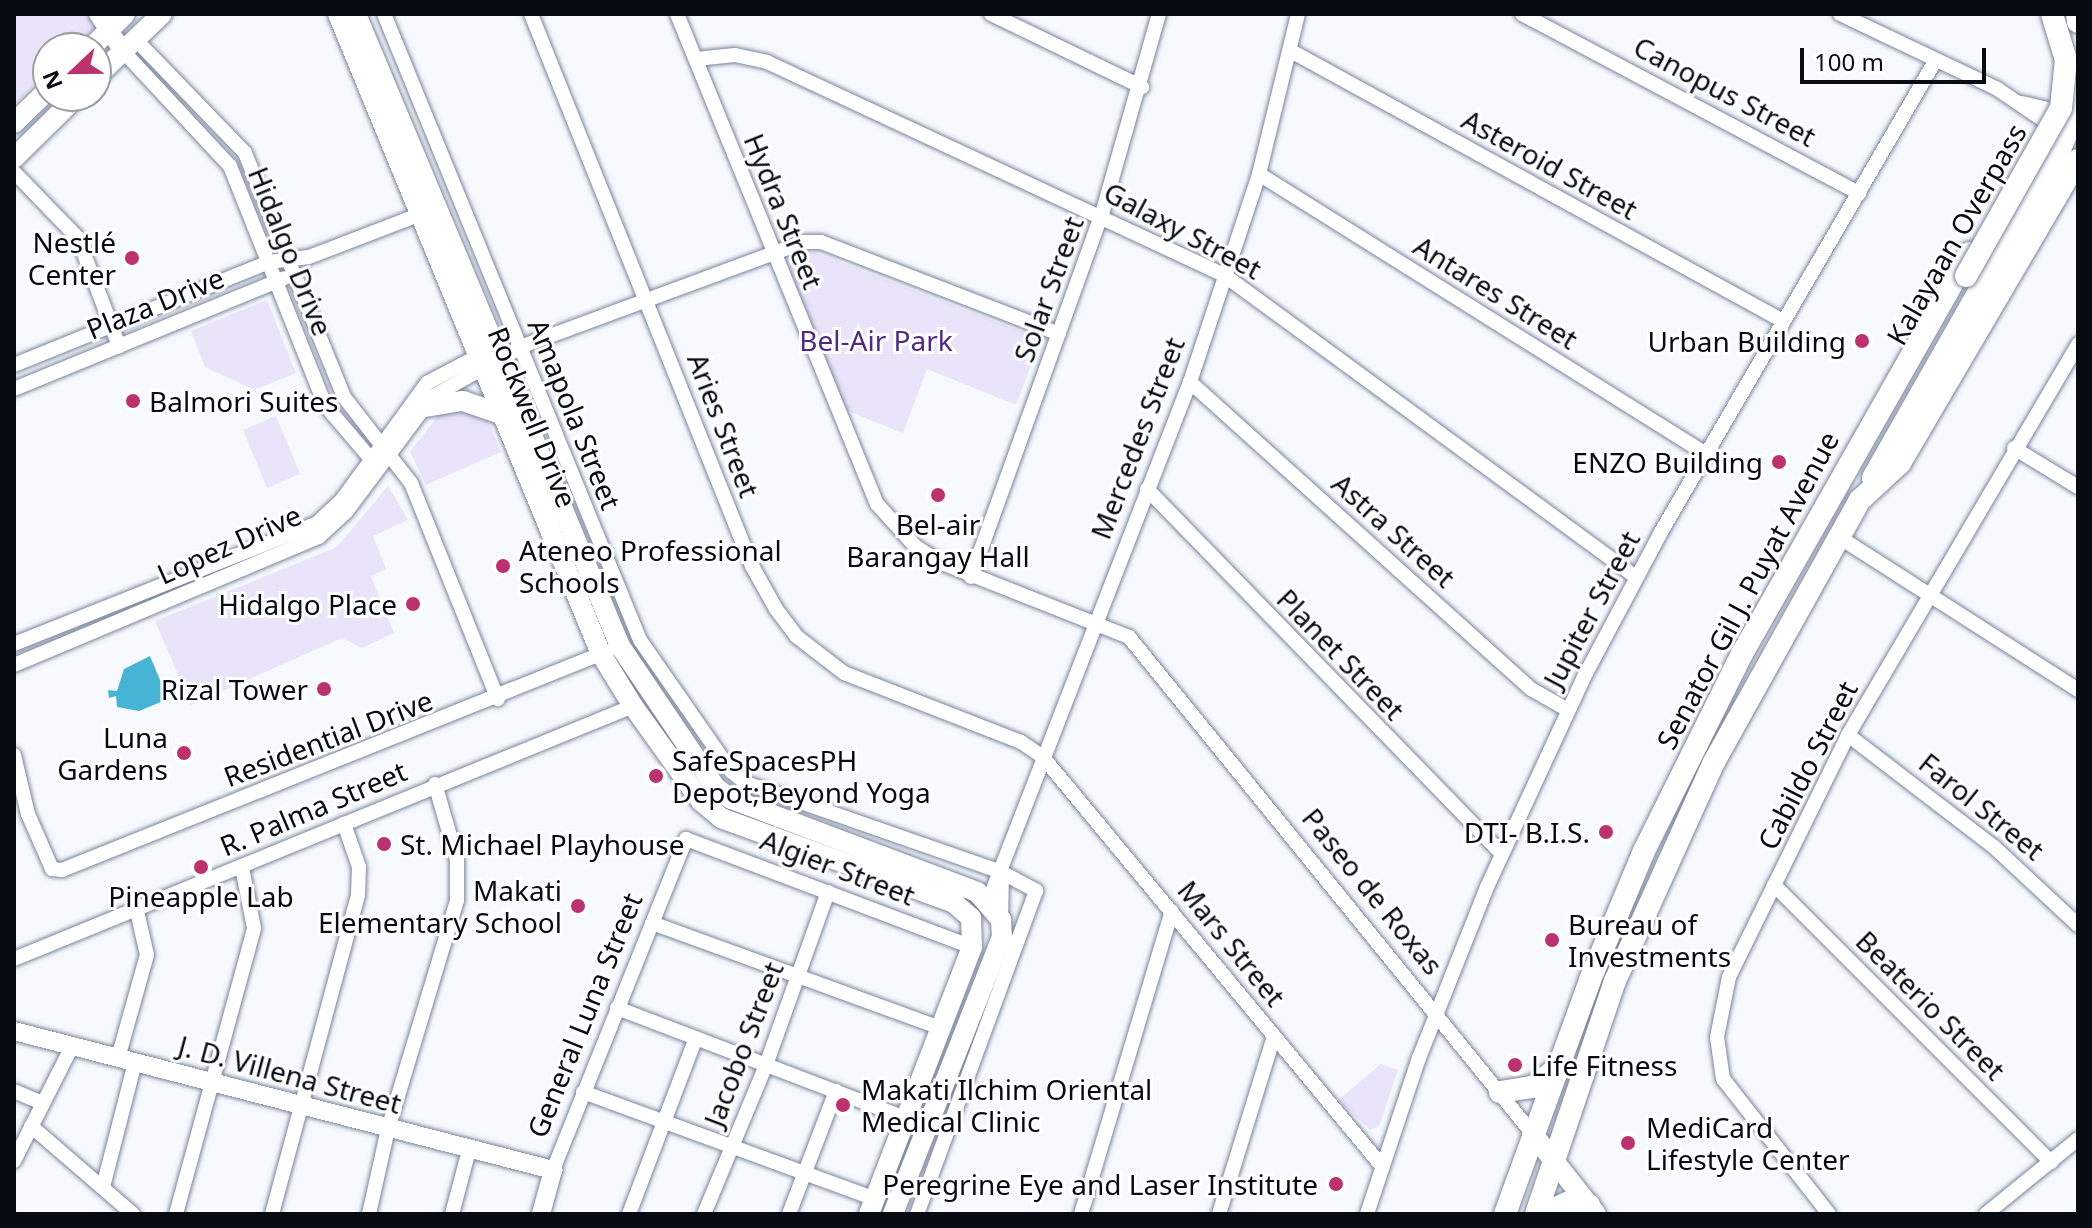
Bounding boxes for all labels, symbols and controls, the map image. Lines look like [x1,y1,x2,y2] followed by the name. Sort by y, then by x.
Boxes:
[1628,29,1822,153] street label: Canopus Street
[32,32,112,112] north arrow
[1804,32,1990,82] scale bar
[1814,45,1884,78] text: 100 m
[34,66,69,94] text: N
[1457,102,1643,226] street label: Asteroid Street
[1879,118,2033,350] street label: Kalayaan Overpass
[738,128,830,294] street label: Hydra Street
[242,162,340,340] street label: Hidalgo Drive
[1098,174,1268,286] street label: Galaxy Street
[1006,212,1090,366] street label: Solar Street
[28,225,116,291] place label: Nestlé Center
[1408,228,1584,356] street label: Antares Street
[123,249,141,267] marker: Nestlé Center
[81,260,229,346] street label: Plaza Drive
[522,314,628,514] street label: Amapola Street
[482,322,584,512] street label: Rockwell Drive
[799,323,953,357] park label: Bel-Air Park
[1648,324,1846,358] place label: Urban Building
[1083,332,1191,544] street label: Mercedes Street
[1853,332,1871,350] marker: Urban Building
[681,348,767,502] street label: Aries Street
[149,384,339,418] place label: Balmori Suites
[124,392,142,410] marker: Balmori Suites
[1649,426,1845,754] street label: Senator Gil J. Puyat Avenue
[1572,445,1763,479] place label: ENZO Building
[1770,453,1788,471] marker: ENZO Building
[1326,466,1462,594] street label: Astra Street
[929,486,947,504] marker: Bel-air Barangay Hall
[152,497,306,591] street label: Lopez Drive
[846,507,1030,573] place label: Bel-air Barangay Hall
[1536,525,1646,693] street label: Jupiter Street
[519,533,782,599] place label: Ateneo Professional Schools
[494,557,512,575] marker: Ateneo Professional Schools
[1270,582,1412,726] street label: Planet Street
[218,587,397,621] place label: Hidalgo Place
[404,595,422,613] marker: Hidalgo Place
[161,672,308,706] place label: Rizal Tower
[1750,675,1864,855] street label: Cabildo Street
[315,680,333,698] marker: Rizal Tower
[219,683,437,793] street label: Residential Drive
[57,720,168,786] place label: Luna Gardens
[672,743,931,809] place label: SafeSpacesPH Depot;Beyond Yoga
[175,744,193,762] marker: Luna Gardens
[1913,745,2051,867] street label: Farol Street
[215,754,411,862] street label: R. Palma Street
[647,767,665,785] marker: SafeSpacesPH Depot;Beyond Yoga
[1296,801,1450,981] street label: Paseo de Roxas
[1464,815,1590,849] place label: DTI- B.I.S.
[756,822,920,912] street label: Algier Street
[1597,823,1615,841] marker: DTI- B.I.S.
[400,827,685,861] place label: St. Michael Playhouse
[375,835,393,853] marker: St. Michael Playhouse
[192,858,210,876] marker: Pineapple Lab
[318,873,562,939] place label: Makati Elementary School
[1171,874,1293,1012] street label: Mars Street
[108,879,294,913] place label: Pineapple Lab
[520,888,648,1142] street label: General Luna Street
[569,897,587,915] marker: Makati Elementary School
[1568,907,1731,973] place label: Bureau of Investments
[1850,924,2012,1086] street label: Beaterio Street
[1543,931,1561,949] marker: Bureau of Investments
[696,957,790,1131] street label: Jacobo Street
[175,1028,405,1120] street label: J. D. Villena Street
[1531,1048,1677,1082] place label: Life Fitness
[1506,1056,1524,1074] marker: Life Fitness
[861,1072,1152,1138] place label: Makati Ilchim Oriental Medical Clinic
[832,1094,854,1116] marker: Makati Ilchim Oriental Medical Clinic
[1646,1110,1850,1176] place label: MediCard Lifestyle Center
[1617,1132,1639,1154] marker: MediCard Lifestyle Center
[882,1167,1318,1201] place label: Peregrine Eye and Laser Institute
[1325,1173,1347,1195] marker: Peregrine Eye and Laser Institute

